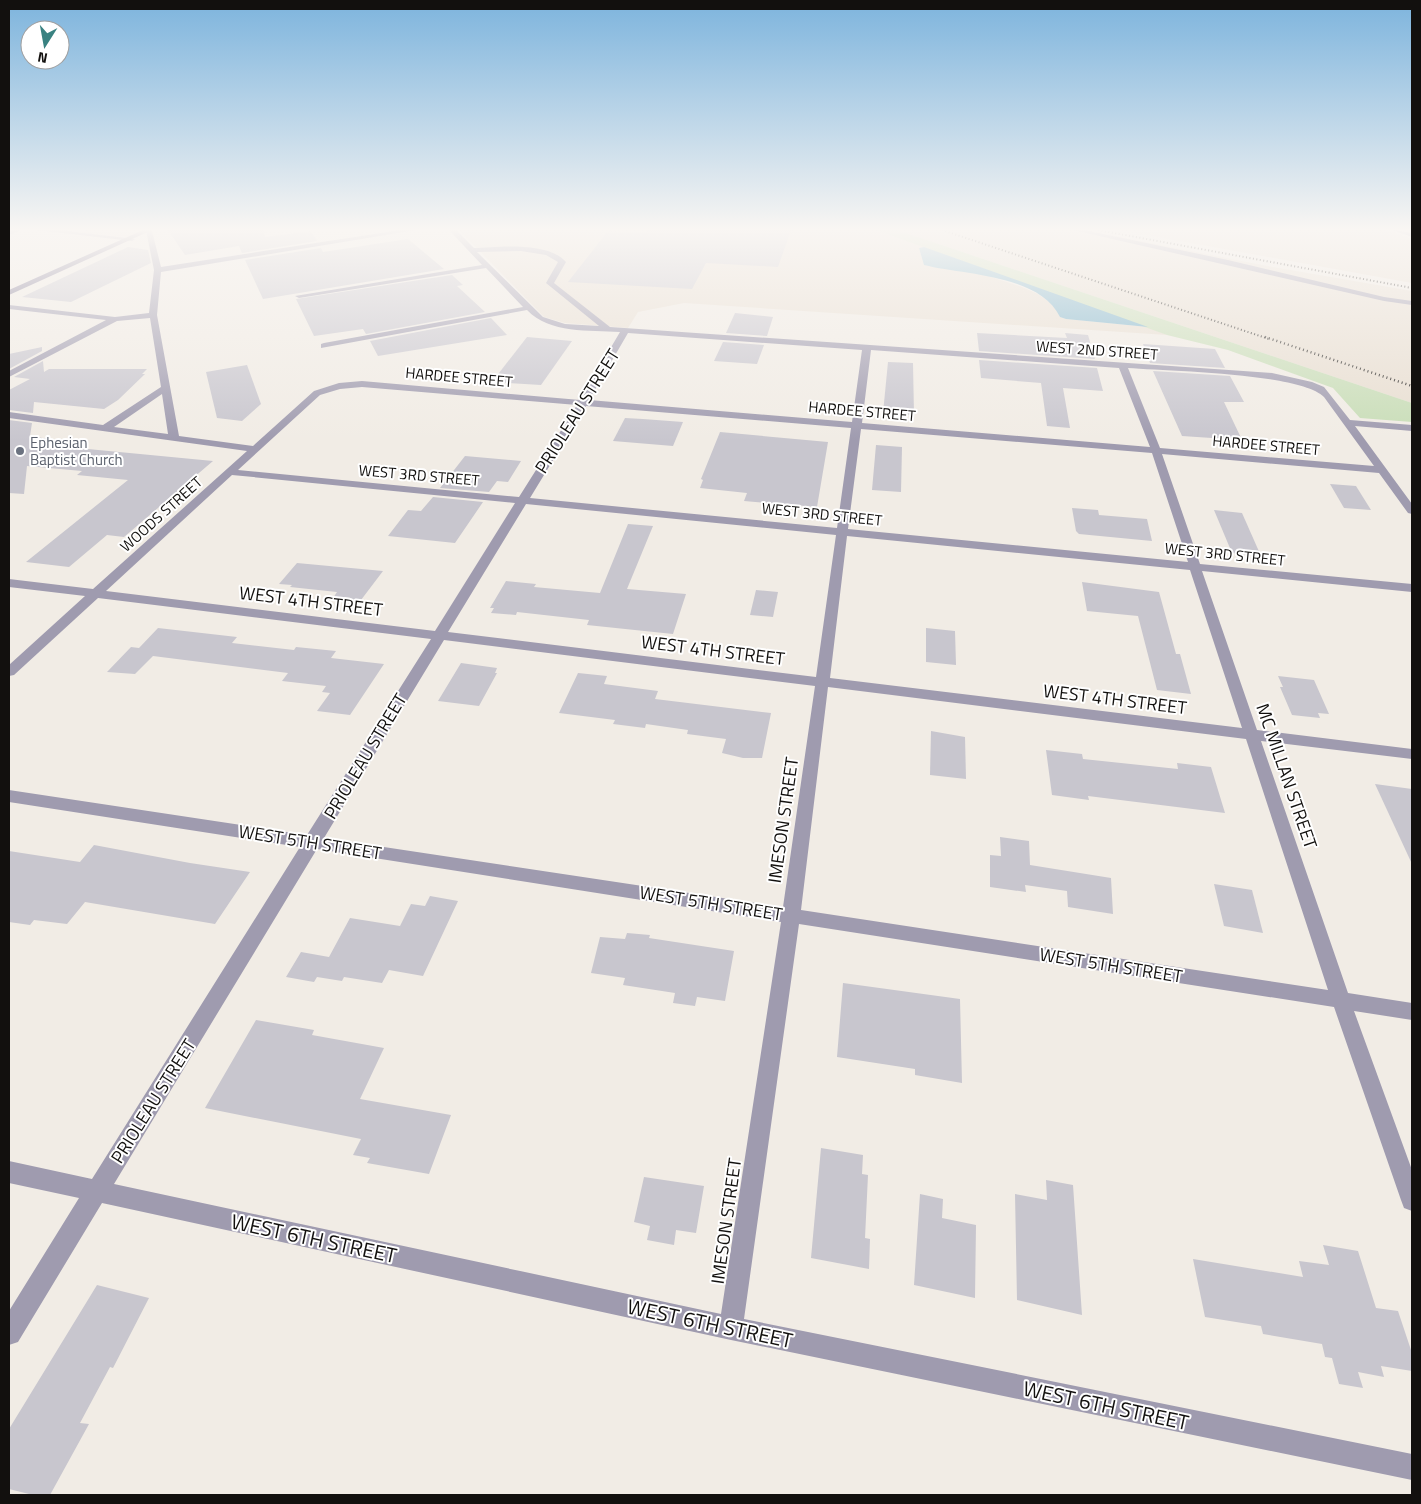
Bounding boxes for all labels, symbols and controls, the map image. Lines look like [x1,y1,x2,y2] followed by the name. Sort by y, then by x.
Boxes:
[20,20,70,70] north arrow
[36,47,49,69] text: N
[1035,334,1159,366] street label: WEST 2ND STREET
[528,343,626,479] street label: PRIOLEAU STREET
[404,361,514,393] street label: HARDEE STREET
[807,395,917,427] street label: HARDEE STREET
[1211,429,1321,461] street label: HARDEE STREET
[30,431,123,471] place label: Ephesian Baptist Church
[14,445,26,457] marker: Ephesian Baptist Church
[358,458,480,492] street label: WEST 3RD STREET
[115,471,207,557] street label: WOODS STREET
[761,496,884,532] street label: WEST 3RD STREET
[1164,536,1287,572] street label: WEST 3RD STREET
[238,579,385,623] street label: WEST 4TH STREET
[640,628,787,672] street label: WEST 4TH STREET
[1042,677,1189,721] street label: WEST 4TH STREET
[317,688,414,824] street label: PRIOLEAU STREET
[1249,700,1325,853] street label: MC MILLAN STREET
[761,755,805,885] street label: IMESON STREET
[237,817,384,867] street label: WEST 5TH STREET
[638,878,785,928] street label: WEST 5TH STREET
[1038,940,1185,990] street label: WEST 5TH STREET
[104,1033,202,1169] street label: PRIOLEAU STREET
[704,1156,748,1286] street label: IMESON STREET
[228,1205,400,1271] street label: WEST 6TH STREET
[624,1290,796,1356] street label: WEST 6TH STREET
[1020,1372,1192,1438] street label: WEST 6TH STREET

